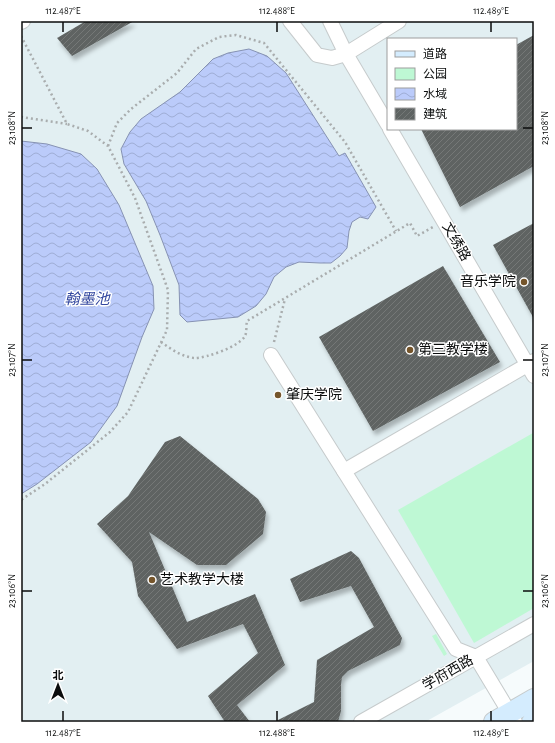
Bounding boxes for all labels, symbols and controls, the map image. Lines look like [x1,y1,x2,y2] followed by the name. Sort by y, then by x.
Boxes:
[45,6,81,16] text: 112.487°E
[259,6,295,16] text: 112.488°E
[473,6,509,16] text: 112.489°E
[387,38,517,130] legend
[423,47,447,60] text: 道路
[423,68,447,80] text: 公园
[423,88,447,100] text: 水域
[423,107,447,120] text: 建筑
[7,111,17,145] text: 23.108°N
[540,111,550,145] text: 23.108°N
[439,220,473,264] street label: 文绣路
[460,273,516,289] place label: 音乐学院
[519,277,529,287] marker: 音乐学院
[64,291,111,307] water label: 翰墨池
[418,341,488,357] place label: 第三教学楼
[7,343,17,377] text: 23.107°N
[540,343,550,377] text: 23.107°N
[405,345,415,355] marker: 第三教学楼
[286,387,342,402] place label: 肇庆学院
[273,390,283,400] marker: 肇庆学院
[160,572,244,587] place label: 艺术教学大楼
[7,574,17,608] text: 23.106°N
[540,574,550,608] text: 23.106°N
[147,575,157,585] marker: 艺术教学大楼
[420,652,476,693] street label: 学府西路
[38,665,78,705] north arrow
[53,670,64,681] text: 北
[45,728,81,738] text: 112.487°E
[259,728,295,738] text: 112.488°E
[473,728,509,738] text: 112.489°E

